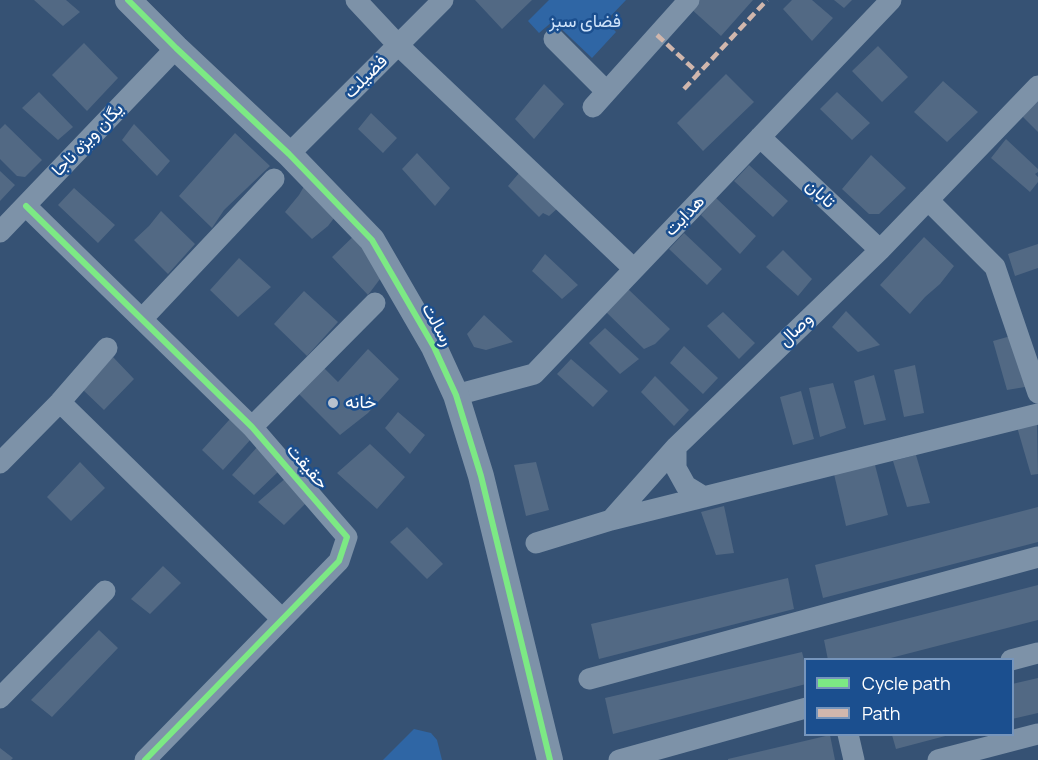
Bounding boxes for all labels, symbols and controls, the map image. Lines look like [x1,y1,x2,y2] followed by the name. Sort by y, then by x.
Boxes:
[549,11,621,33] park label: فضای سبز
[340,51,392,103] street label: فضیلت
[48,99,128,181] street label: یگان ویژه ناجا
[801,175,839,213] street label: تابان
[660,191,710,241] street label: هدایت
[417,300,457,350] street label: رسالت
[774,309,818,351] street label: وصال
[345,392,376,414] place label: خانه
[326,396,340,410] marker: خانه
[281,440,333,494] street label: حقیقت
[804,658,1014,736] legend
[862,671,951,695] text: Cycle path
[862,701,900,725] text: Path

